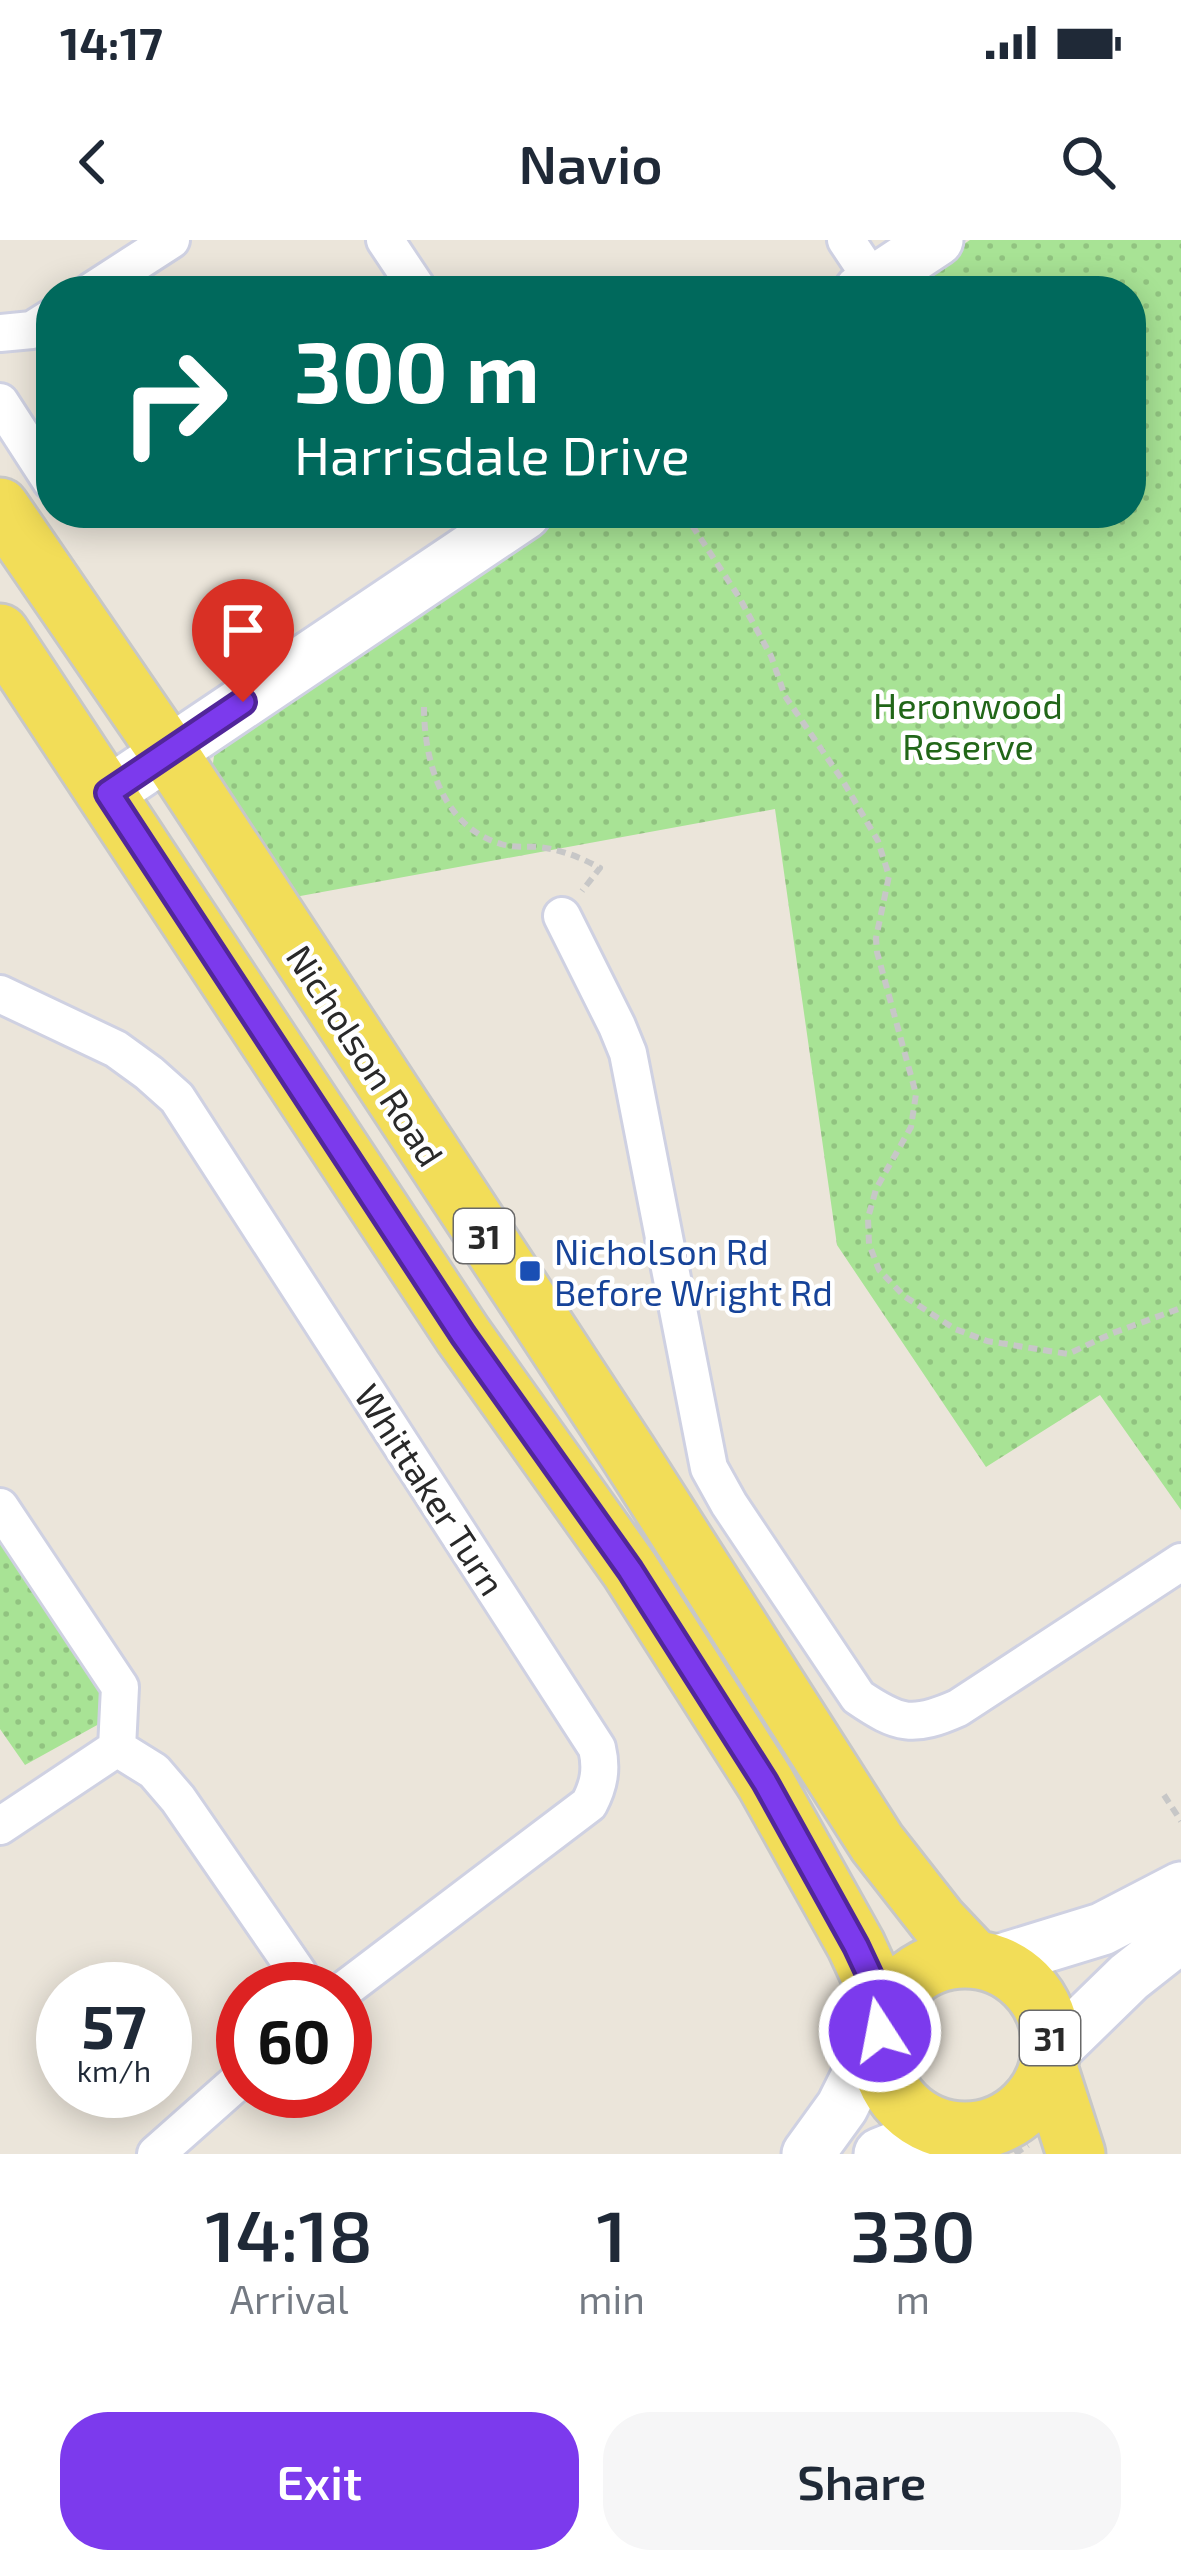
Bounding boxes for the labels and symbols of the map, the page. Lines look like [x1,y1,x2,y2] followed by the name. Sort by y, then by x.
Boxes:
[192,579,294,702] pin
[873,683,1063,767] park label: Heronwood Reserve
[279,937,453,1173] street label: Nicholson Road
[454,1209,514,1263] road number: 31
[554,1229,833,1313] place label: Nicholson Rd Before Wright Rd
[517,1258,543,1284] marker: Nicholson Rd Before Wright Rd
[347,1375,515,1603] street label: Whittaker Turn
[216,1962,372,2118] speed limit sign: 60
[817,1968,943,2094] position arrow
[1020,2011,1080,2065] road number: 31

